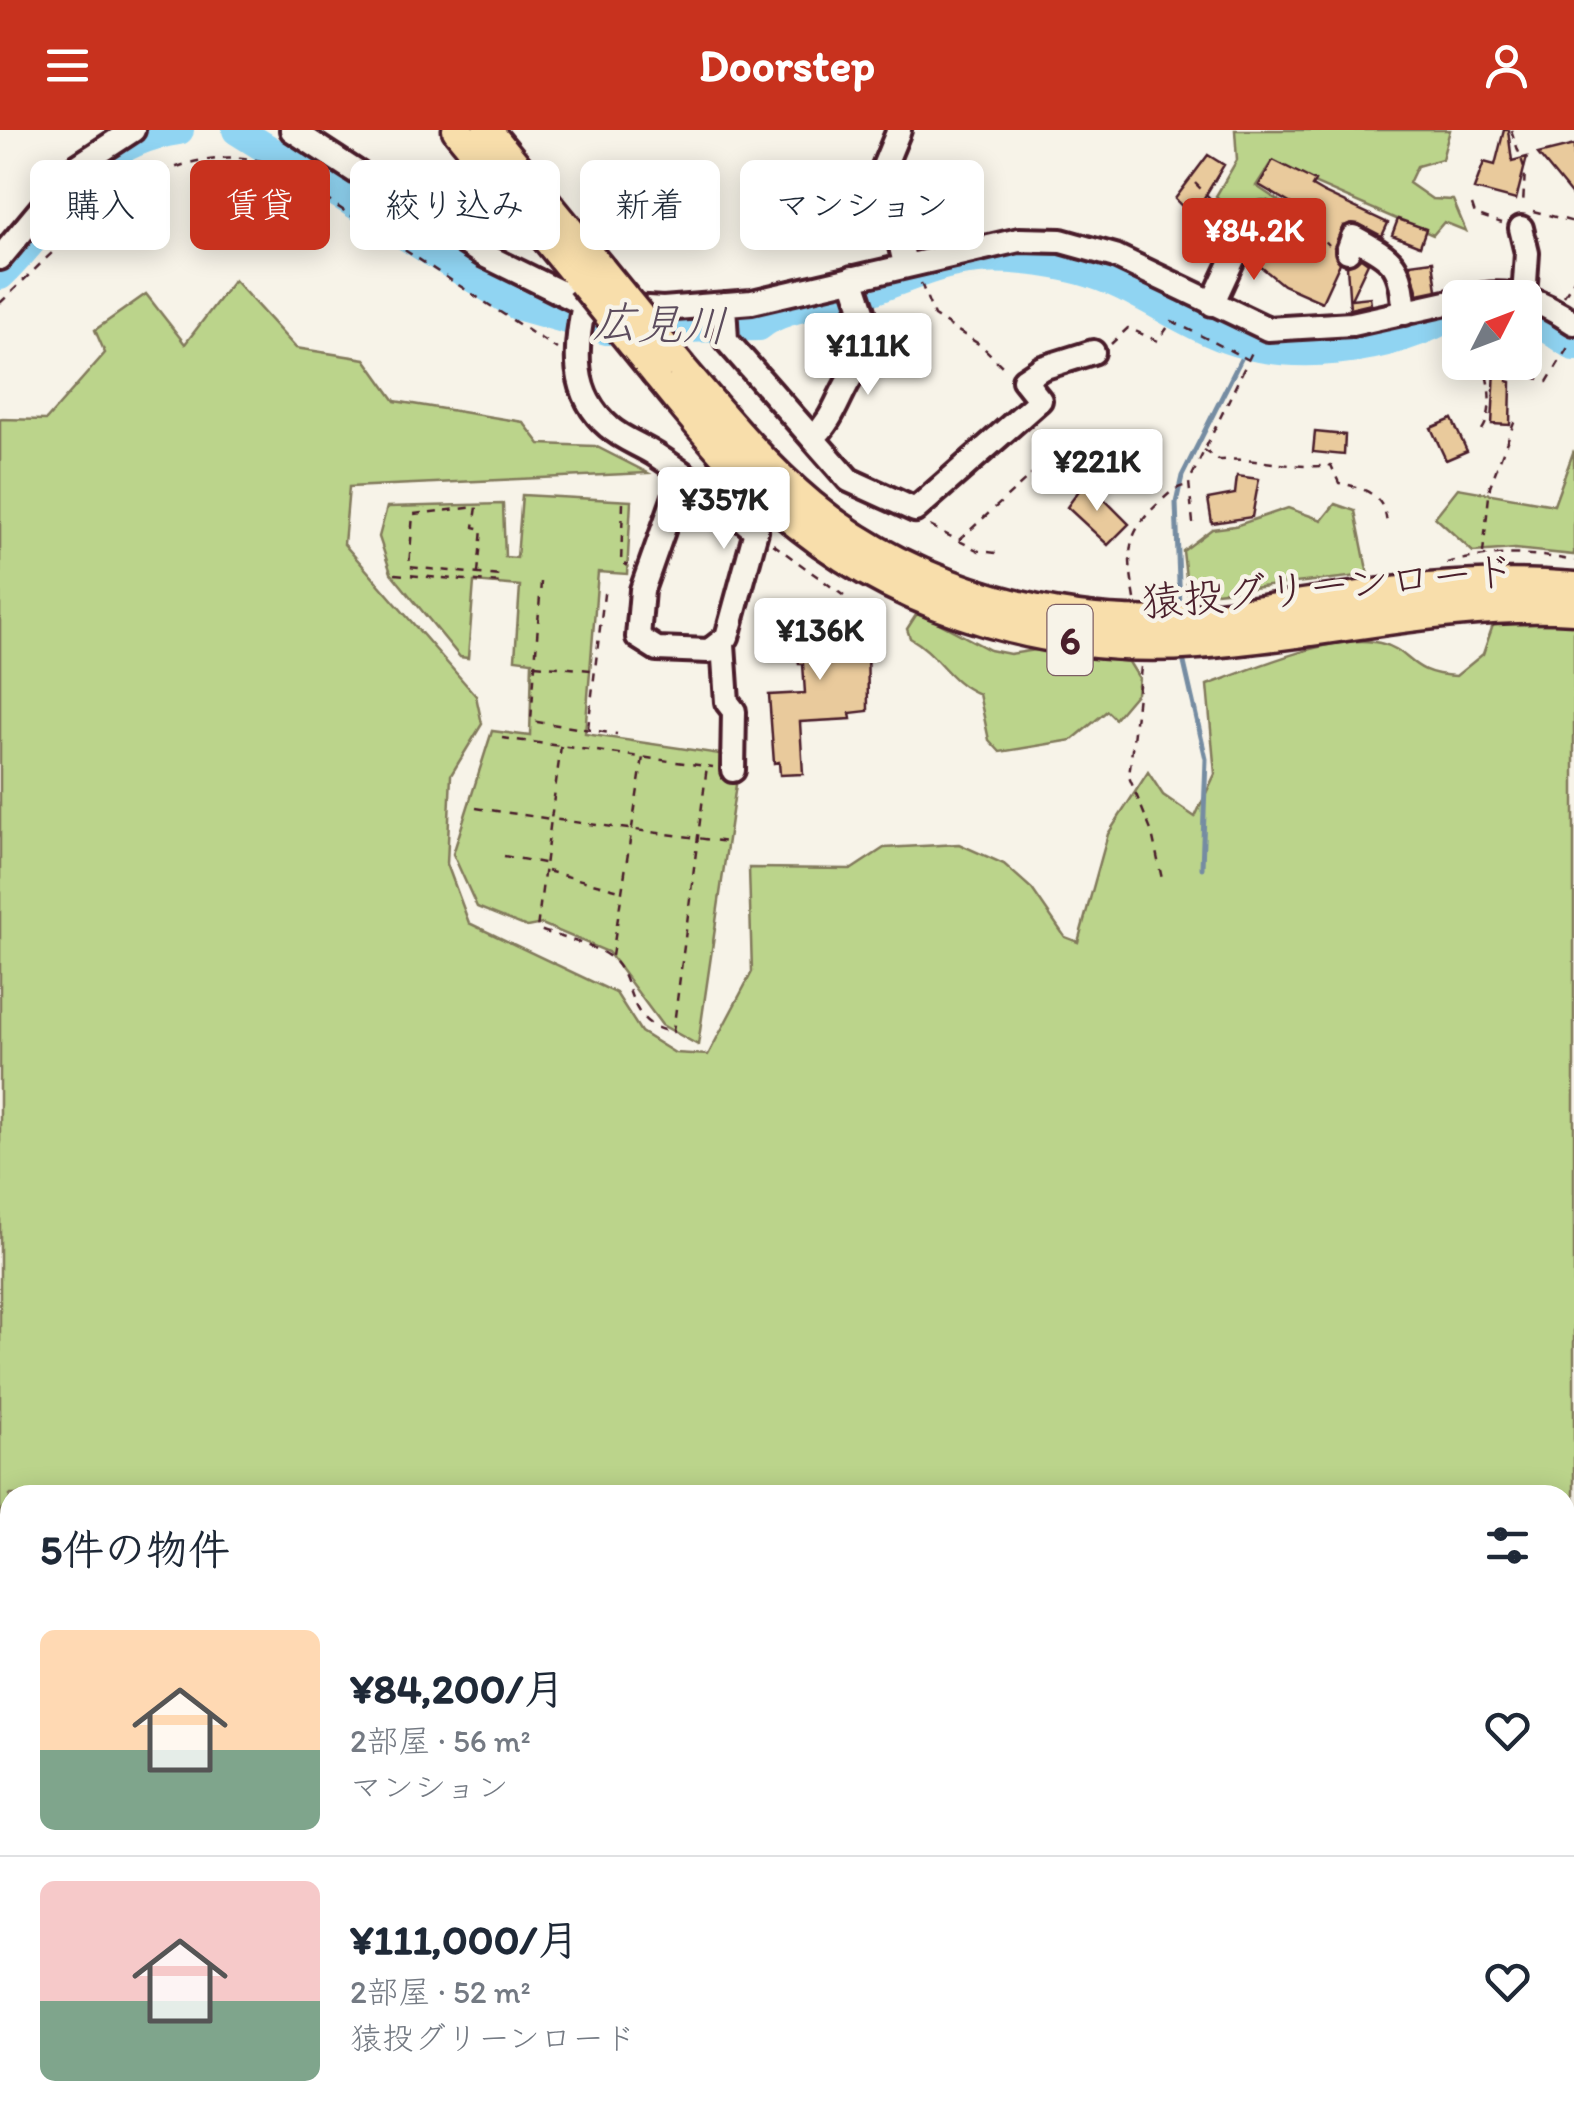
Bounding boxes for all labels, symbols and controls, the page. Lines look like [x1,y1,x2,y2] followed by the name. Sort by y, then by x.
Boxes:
[40,38,95,93] icon: menu
[699,38,875,92] text: Doorstep
[1479,38,1534,93] icon: person
[30,160,170,250] chip: 購入
[190,160,330,250] chip: 賃貸
[350,160,560,250] chip: 絞り込み
[580,160,720,250] chip: 新着
[740,160,984,250] chip: マンション
[1173,198,1335,283] pin: ¥84.2K
[1204,211,1304,249] text: ¥84.2K
[1442,280,1542,380] north arrow
[1442,280,1542,380] map controls
[592,294,728,352] water label: 広見川
[798,313,938,398] pin: ¥111K
[827,326,909,364] text: ¥111K
[1027,429,1167,514] pin: ¥221K
[1054,442,1140,480] text: ¥221K
[654,467,794,552] pin: ¥357K
[680,480,768,518] text: ¥357K
[1139,544,1517,628] street label: 猿投グリーンロード
[750,598,890,683] pin: ¥136K
[1048,605,1092,675] road number: 6
[776,611,864,649] text: ¥136K
[1480,1518,1535,1573] icon: filters
[40,1524,230,1575] text: 5件の物件
[350,1663,565,1714] text: ¥84,200/月
[120,1670,240,1790] icon: home
[1480,1703,1535,1758] icon: heart
[350,1722,531,1760] text: 2部屋 · 56 m²
[350,1768,509,1806] text: マンション
[350,1914,579,1965] text: ¥111,000/月
[120,1921,240,2041] icon: home
[1480,1954,1535,2009] icon: heart
[350,1973,531,2011] text: 2部屋 · 52 m²
[350,2019,636,2057] text: 猿投グリーンロード

